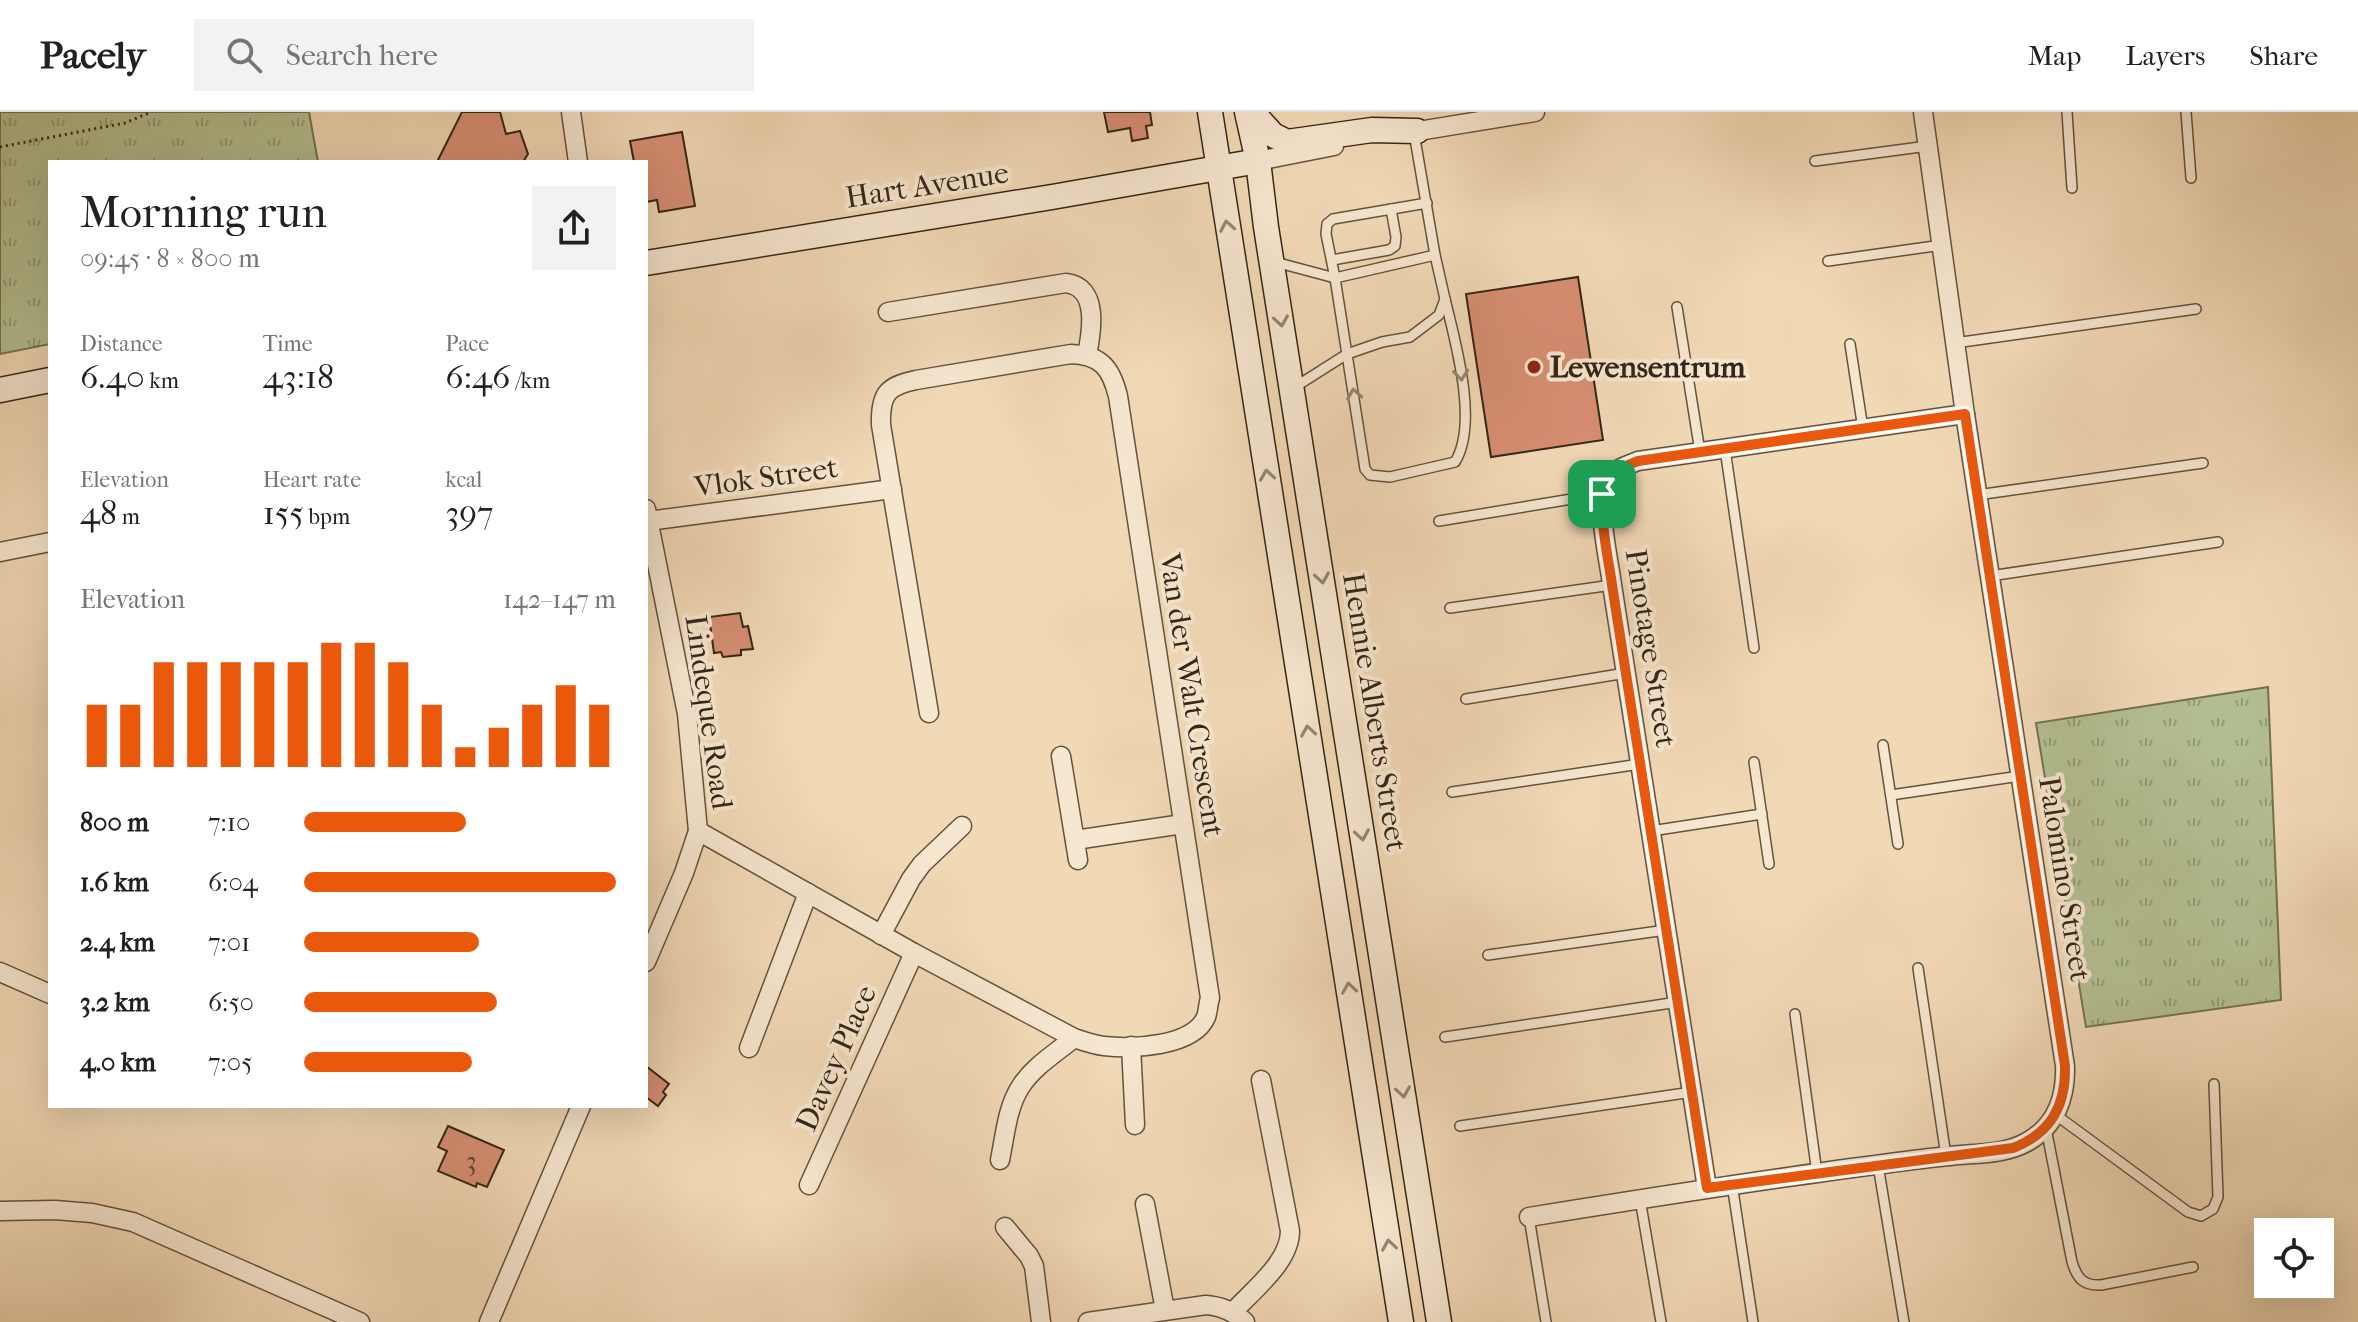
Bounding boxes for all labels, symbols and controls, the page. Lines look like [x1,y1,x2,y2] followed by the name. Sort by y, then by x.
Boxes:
[194,19,754,91] search box
[40,33,146,78] text: Pacely
[222,33,266,77] icon: search
[286,38,438,73] text: Search here
[2028,39,2081,72] text: Map
[2125,39,2205,72] text: Layers
[2249,39,2318,72] text: Share
[843,155,1011,216] street label: Hart Avenue
[532,186,616,270] button: share
[80,187,327,238] text: Morning run
[1219,219,1236,232] one-way arrow
[80,243,260,274] text: 09:45 · 8 × 800 m
[1272,314,1289,328] one-way arrow
[80,331,163,357] text: Distance
[263,331,313,357] text: Time
[445,331,489,357] text: Pace
[1550,350,1746,385] place label: Lewensentrum
[80,357,145,397] text: 6.40
[263,357,334,397] text: 43:18
[445,357,510,397] text: 6:46
[1525,358,1543,376] marker: Lewensentrum
[145,368,179,394] text: km
[510,368,550,394] text: /km
[1453,369,1470,382] one-way arrow
[1346,387,1363,400] one-way arrow
[691,450,840,505] street label: Vlok Street
[1568,460,1636,528] pin
[80,467,169,493] text: Elevation
[263,467,361,493] text: Heart rate
[445,467,482,493] text: kcal
[1260,468,1277,481] one-way arrow
[1580,472,1624,516] icon: arrive
[80,493,117,533] text: 48
[263,493,304,533] text: 155
[445,493,494,533] text: 397
[117,504,140,530] text: m
[304,504,350,530] text: bpm
[1618,546,1684,750] street label: Pinotage Street
[1152,550,1231,840] street label: Van der Walt Crescent
[1335,570,1414,854] street label: Hennie Alberts Street
[1313,571,1330,585] one-way arrow
[80,584,185,615] text: Elevation
[503,584,616,615] text: 142–147 m
[678,613,740,812] street label: Lindeque Road
[1300,724,1317,738] one-way arrow
[2031,774,2098,984] street label: Palomino Street
[80,807,149,838] text: 800 m
[208,807,250,838] text: 7:10
[1353,828,1370,842] one-way arrow
[80,867,149,898] text: 1.6 km
[208,867,258,898] text: 6:04
[80,927,155,958] text: 2.4 km
[208,927,250,958] text: 7:01
[789,980,884,1136] street label: Davey Place
[1341,981,1358,995] one-way arrow
[80,987,150,1018] text: 3.2 km
[208,987,254,1018] text: 6:50
[80,1047,156,1078] text: 4.0 km
[208,1047,252,1078] text: 7:05
[1394,1085,1411,1098] one-way arrow
[466,1146,476,1177] house number: 3
[2254,1218,2334,1298] map controls
[2254,1218,2334,1298] button: locate
[1382,1238,1399,1252] one-way arrow

